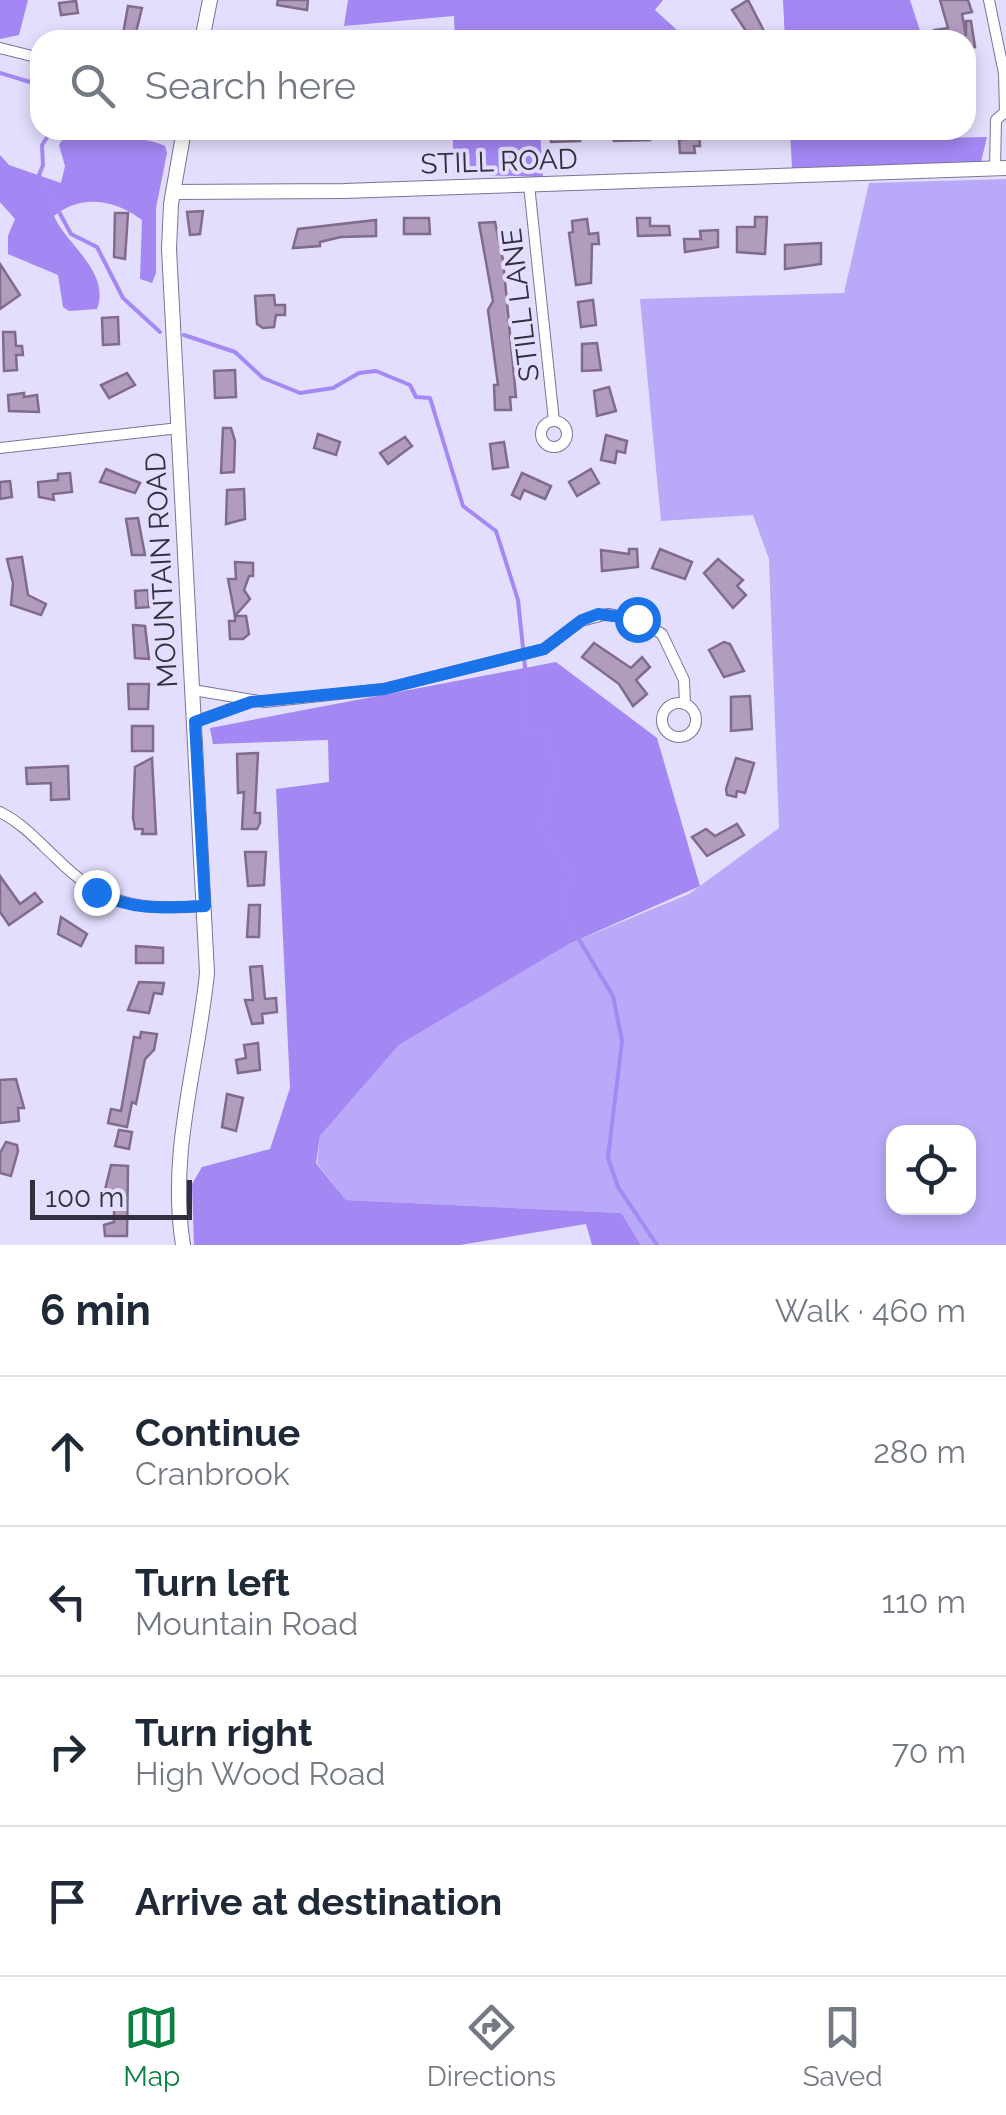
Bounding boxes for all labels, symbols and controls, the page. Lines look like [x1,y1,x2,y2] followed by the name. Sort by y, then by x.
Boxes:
[30,30,976,140] search box
[65,58,120,113] icon: search
[145,63,356,108] text: Search here
[420,142,578,181] street label: STILL ROAD
[495,227,546,383] street label: STILL LANE
[139,451,184,689] street label: MOUNTAIN ROAD
[615,597,661,643] route start
[74,870,120,916] route end
[886,1125,976,1215] map controls
[886,1125,976,1215] button: locate
[30,1175,192,1220] scale bar
[45,1181,124,1214] text: 100 m
[40,1286,151,1335] text: 6 min
[775,1292,966,1329] text: Walk · 460 m
[135,1410,300,1455] text: Continue
[40,1424,95,1479] icon: ahead
[873,1433,966,1470] text: 280 m
[135,1455,290,1492] text: Cranbrook
[135,1560,290,1605] text: Turn left
[40,1574,95,1629] icon: left
[881,1583,966,1620] text: 110 m
[135,1605,358,1642] text: Mountain Road
[135,1710,312,1755] text: Turn right
[40,1724,95,1779] icon: right
[892,1733,966,1770] text: 70 m
[135,1755,385,1792] text: High Wood Road
[40,1874,95,1929] icon: arrive
[135,1879,502,1924] text: Arrive at destination
[123,2000,180,2093] tab: Map
[427,2000,556,2093] tab: Directions
[803,2000,883,2093] tab: Saved

